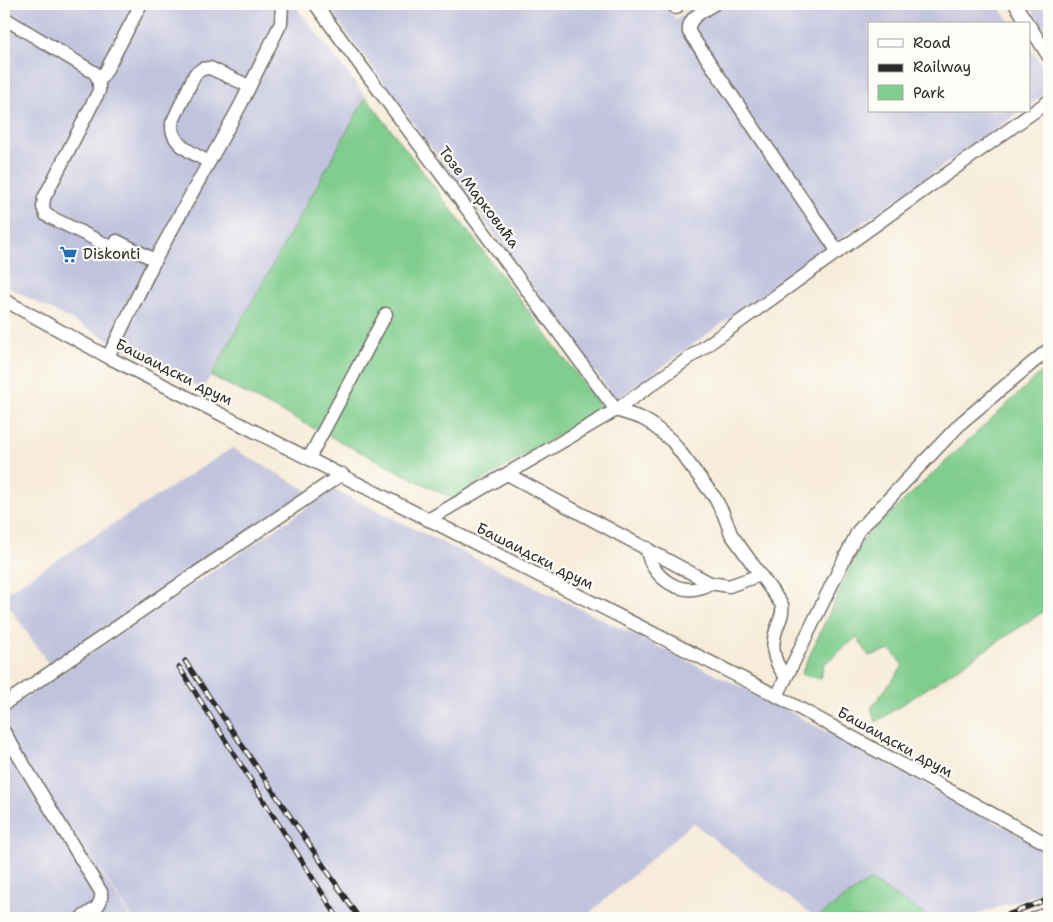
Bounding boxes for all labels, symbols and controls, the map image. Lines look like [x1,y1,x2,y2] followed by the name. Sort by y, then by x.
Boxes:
[868,22,1030,112] legend
[913,33,951,53] text: Road
[913,57,971,77] text: Railway
[913,83,945,103] text: Park
[434,142,524,253] street label: Тозе Марковића
[59,244,79,264] supermarket icon: Diskonti
[83,244,141,264] place label: Diskonti
[112,334,236,410] street label: Башаидски друм
[473,518,597,594] street label: Башаидски друм
[834,702,956,782] street label: Башаидски друм

